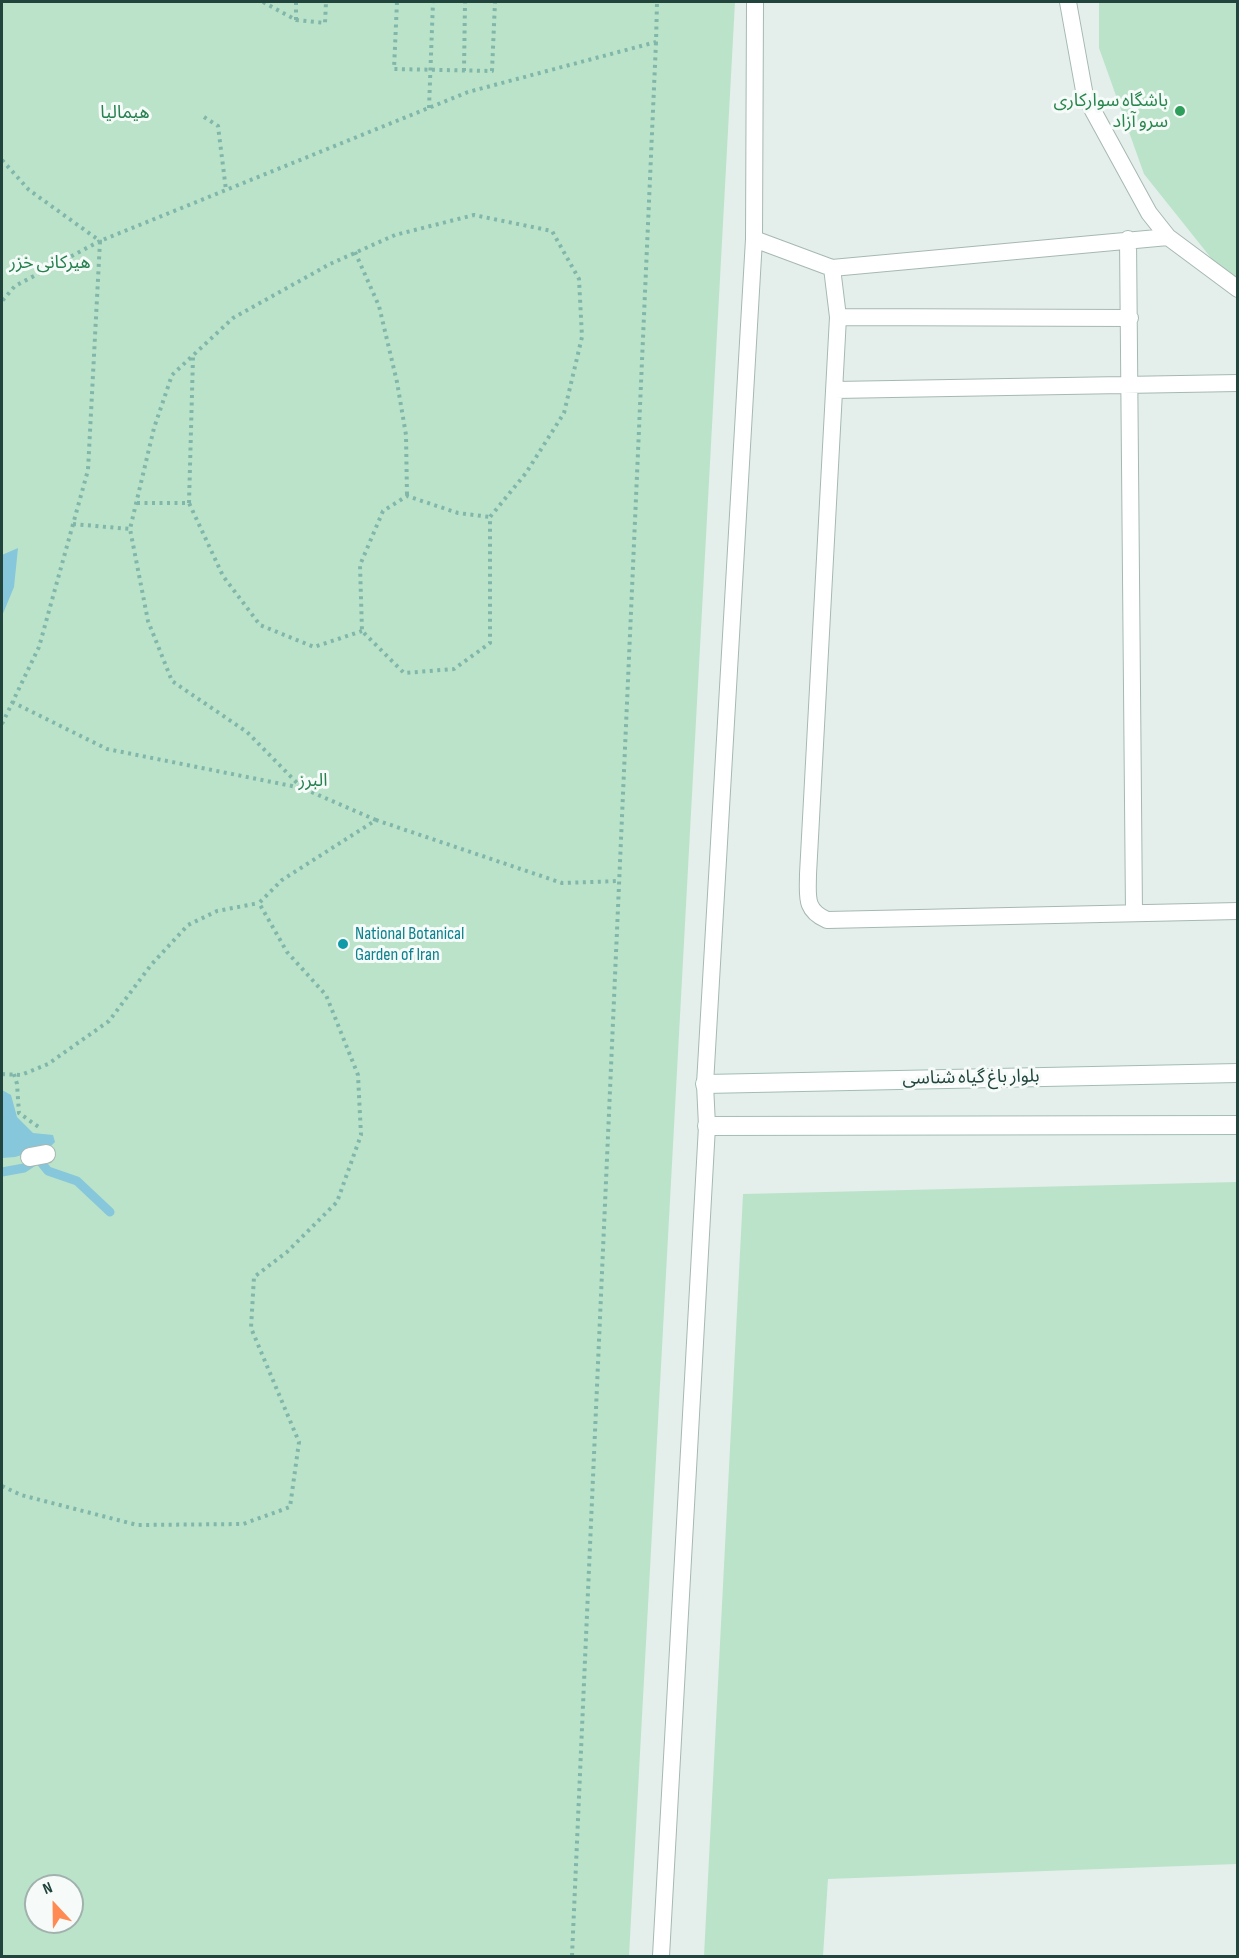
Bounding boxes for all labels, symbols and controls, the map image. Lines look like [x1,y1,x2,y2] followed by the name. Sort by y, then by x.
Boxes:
[1054,90,1168,132] place label: باشگاه سوارکاری سرو آزاد
[100,102,150,124] park label: هیمالیا
[1173,104,1187,118] marker: باشگاه سوارکاری سرو آزاد
[9,252,91,274] park label: هیرکانی خزر
[299,770,327,792] park label: البرز
[355,923,464,966] place label: National Botanical Garden of Iran
[336,937,350,951] marker: National Botanical Garden of Iran
[902,1066,1040,1090] street label: بلوار باغ گیاه شناسی
[24,1874,84,1934] north arrow
[40,1878,55,1899] text: N

